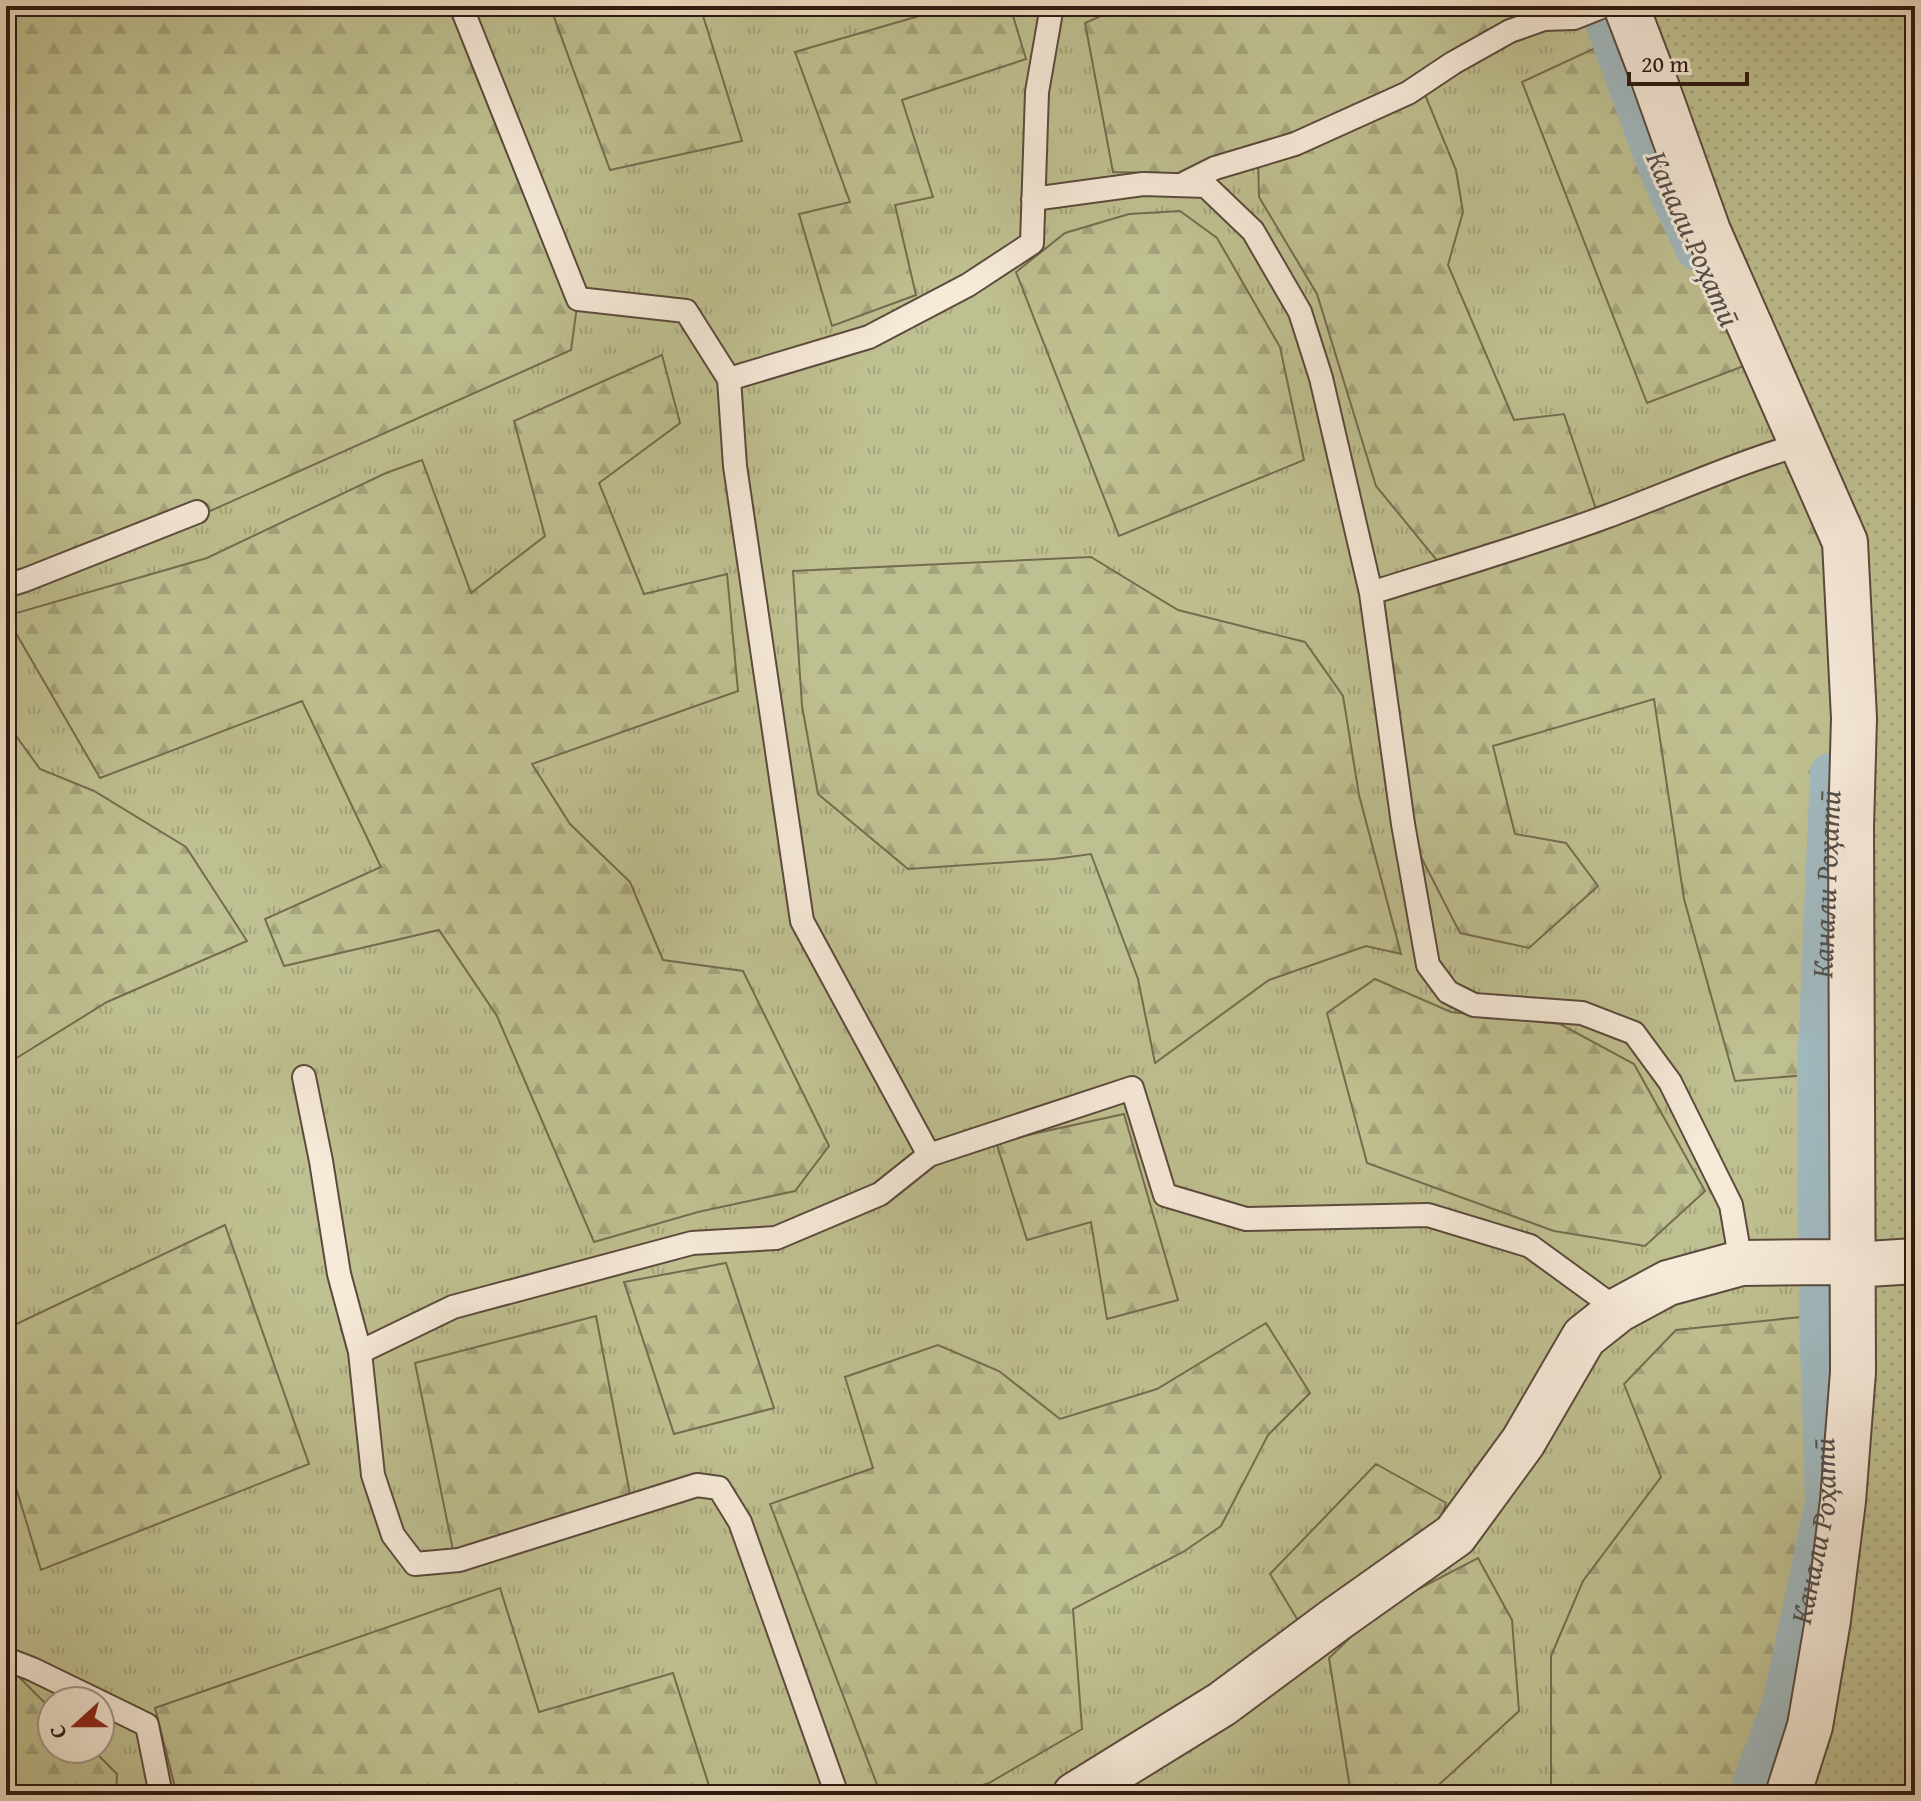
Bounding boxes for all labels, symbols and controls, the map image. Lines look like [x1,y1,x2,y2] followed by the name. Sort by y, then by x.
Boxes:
[1629,36,1747,86] scale bar
[1641,46,1689,81] text: 20 m
[1635,144,1752,334] water label: Канали Роҳатӣ
[1799,789,1851,979] water label: Канали Роҳатӣ
[1778,1437,1847,1628] water label: Канали Роҳатӣ
[36,1685,116,1765] north arrow
[40,1721,74,1744] text: С

